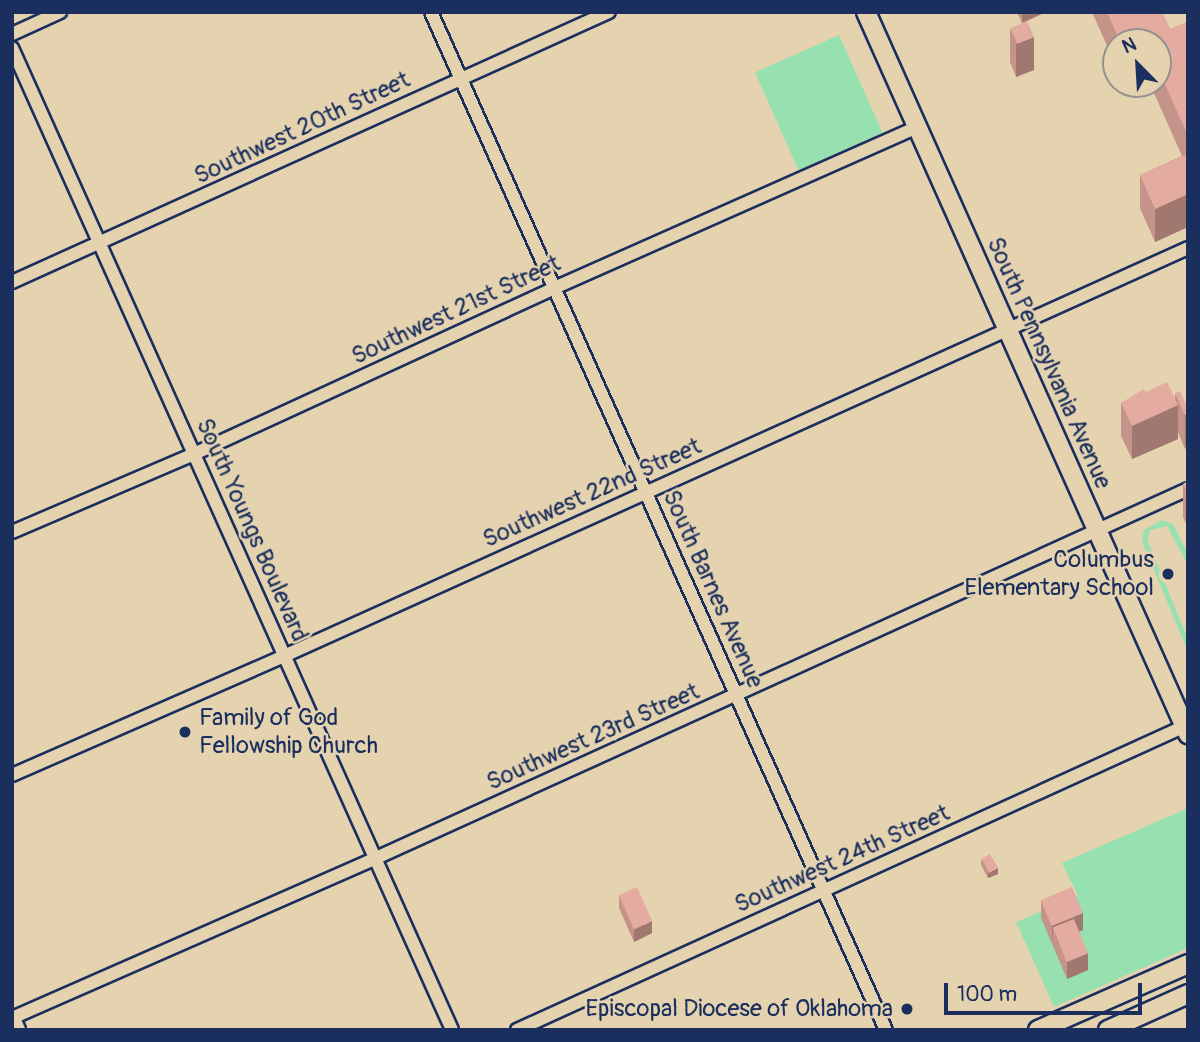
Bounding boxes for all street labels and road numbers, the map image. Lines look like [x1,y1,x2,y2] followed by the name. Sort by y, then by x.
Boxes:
[190,65,414,191] street label: Southwest 20th Street
[980,233,1118,493] street label: South Pennsylvania Avenue
[347,249,565,371] street label: Southwest 21st Street
[190,414,314,646] street label: South Youngs Boulevard
[478,432,706,554] street label: Southwest 22nd Street
[656,486,770,692] street label: South Barnes Avenue
[482,677,704,797] street label: Southwest 23rd Street
[730,799,954,919] street label: Southwest 24th Street

